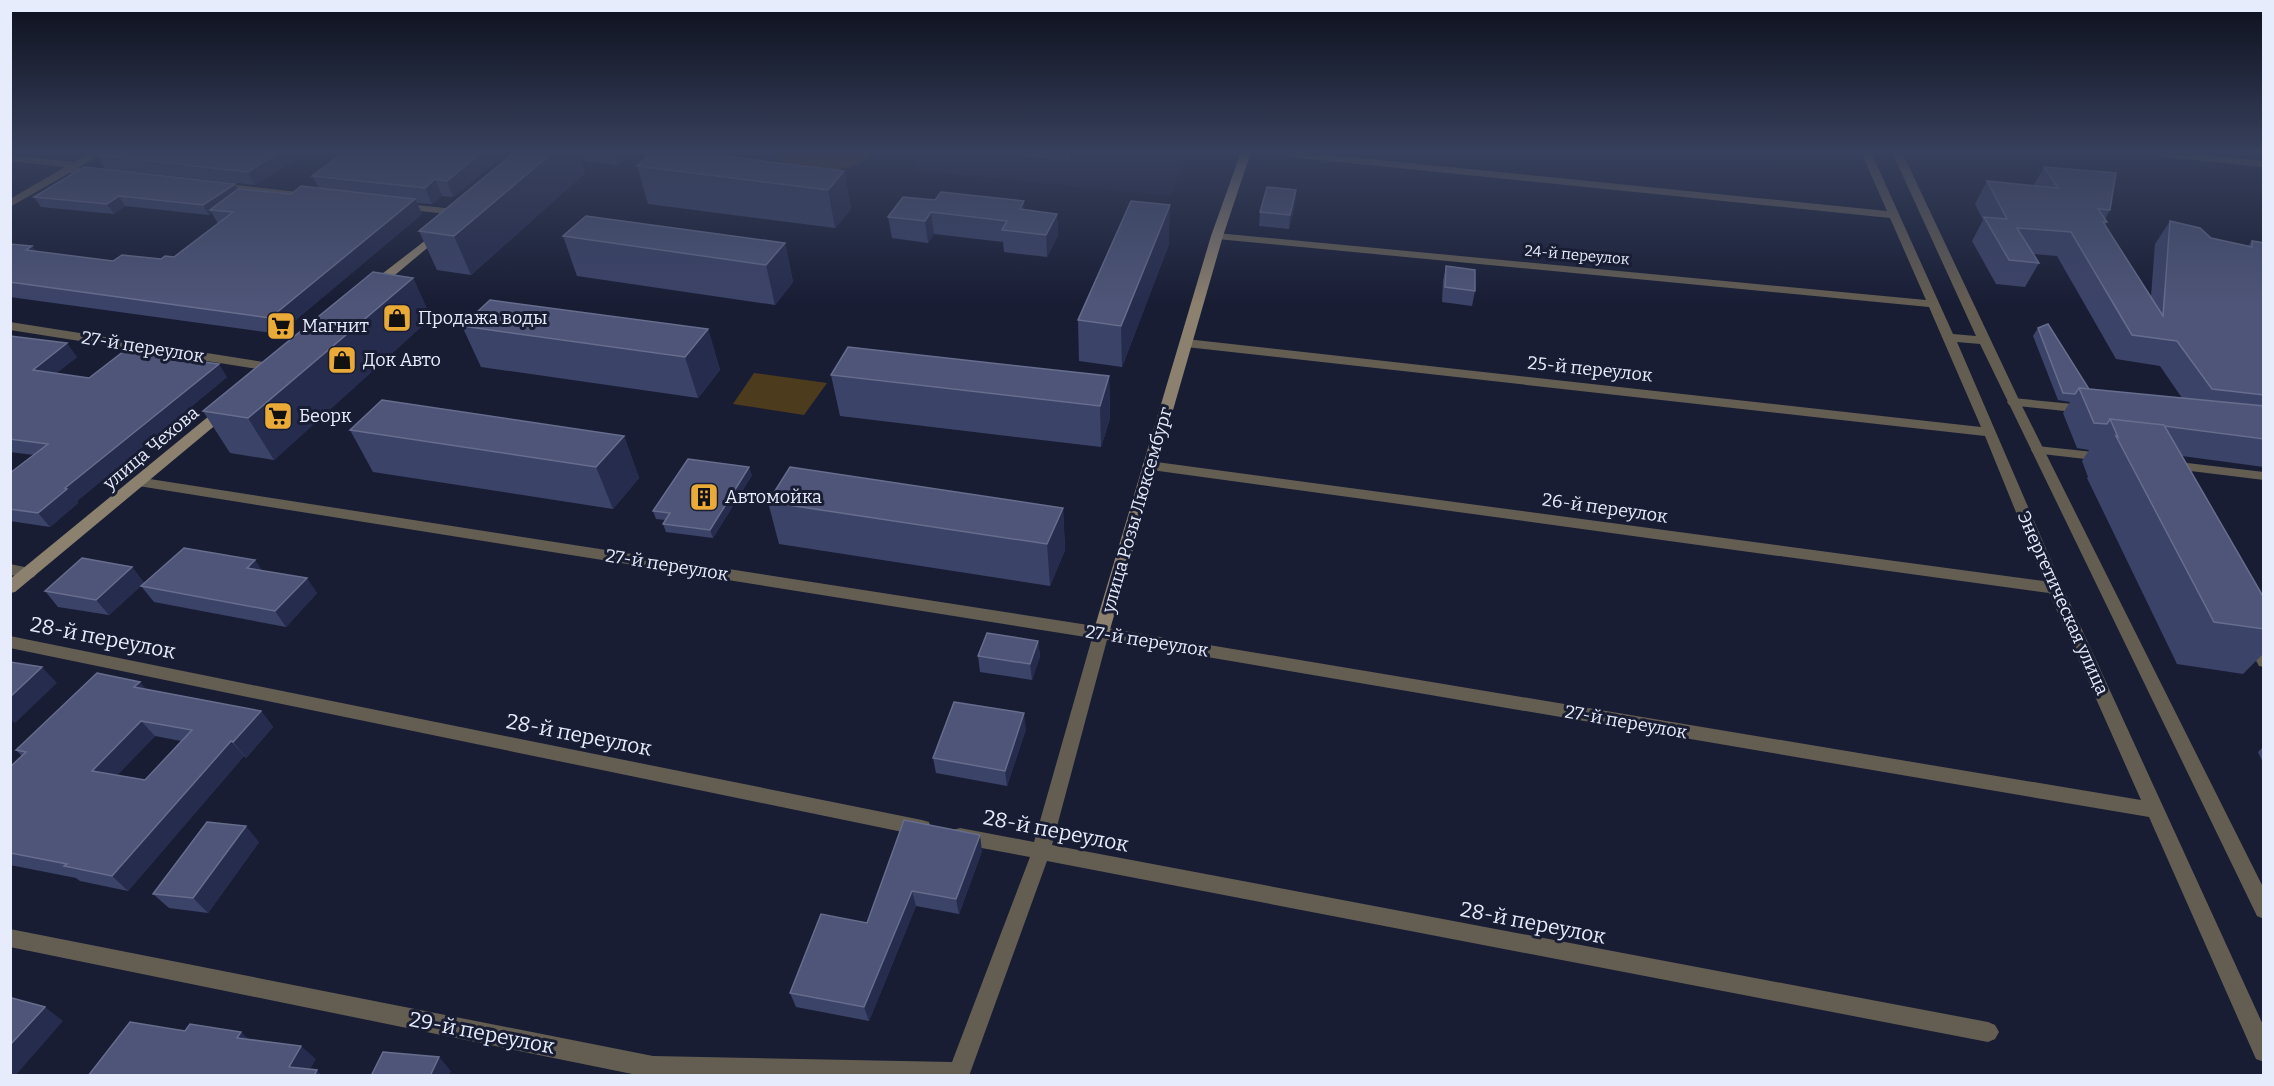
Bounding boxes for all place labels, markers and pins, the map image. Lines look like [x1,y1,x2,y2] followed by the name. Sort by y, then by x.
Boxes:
[381,302,413,334] shop icon: Продажа воды
[418,307,547,329] place label: Продажа воды
[265,310,297,342] supermarket icon: Магнит
[302,315,369,337] place label: Магнит
[326,344,358,376] shop icon: Док Авто
[363,349,441,371] place label: Док Авто
[262,400,294,432] supermarket icon: Беорк
[299,405,352,427] place label: Беорк
[688,481,720,513] building icon: Автомойка
[725,486,822,508] place label: Автомойка

